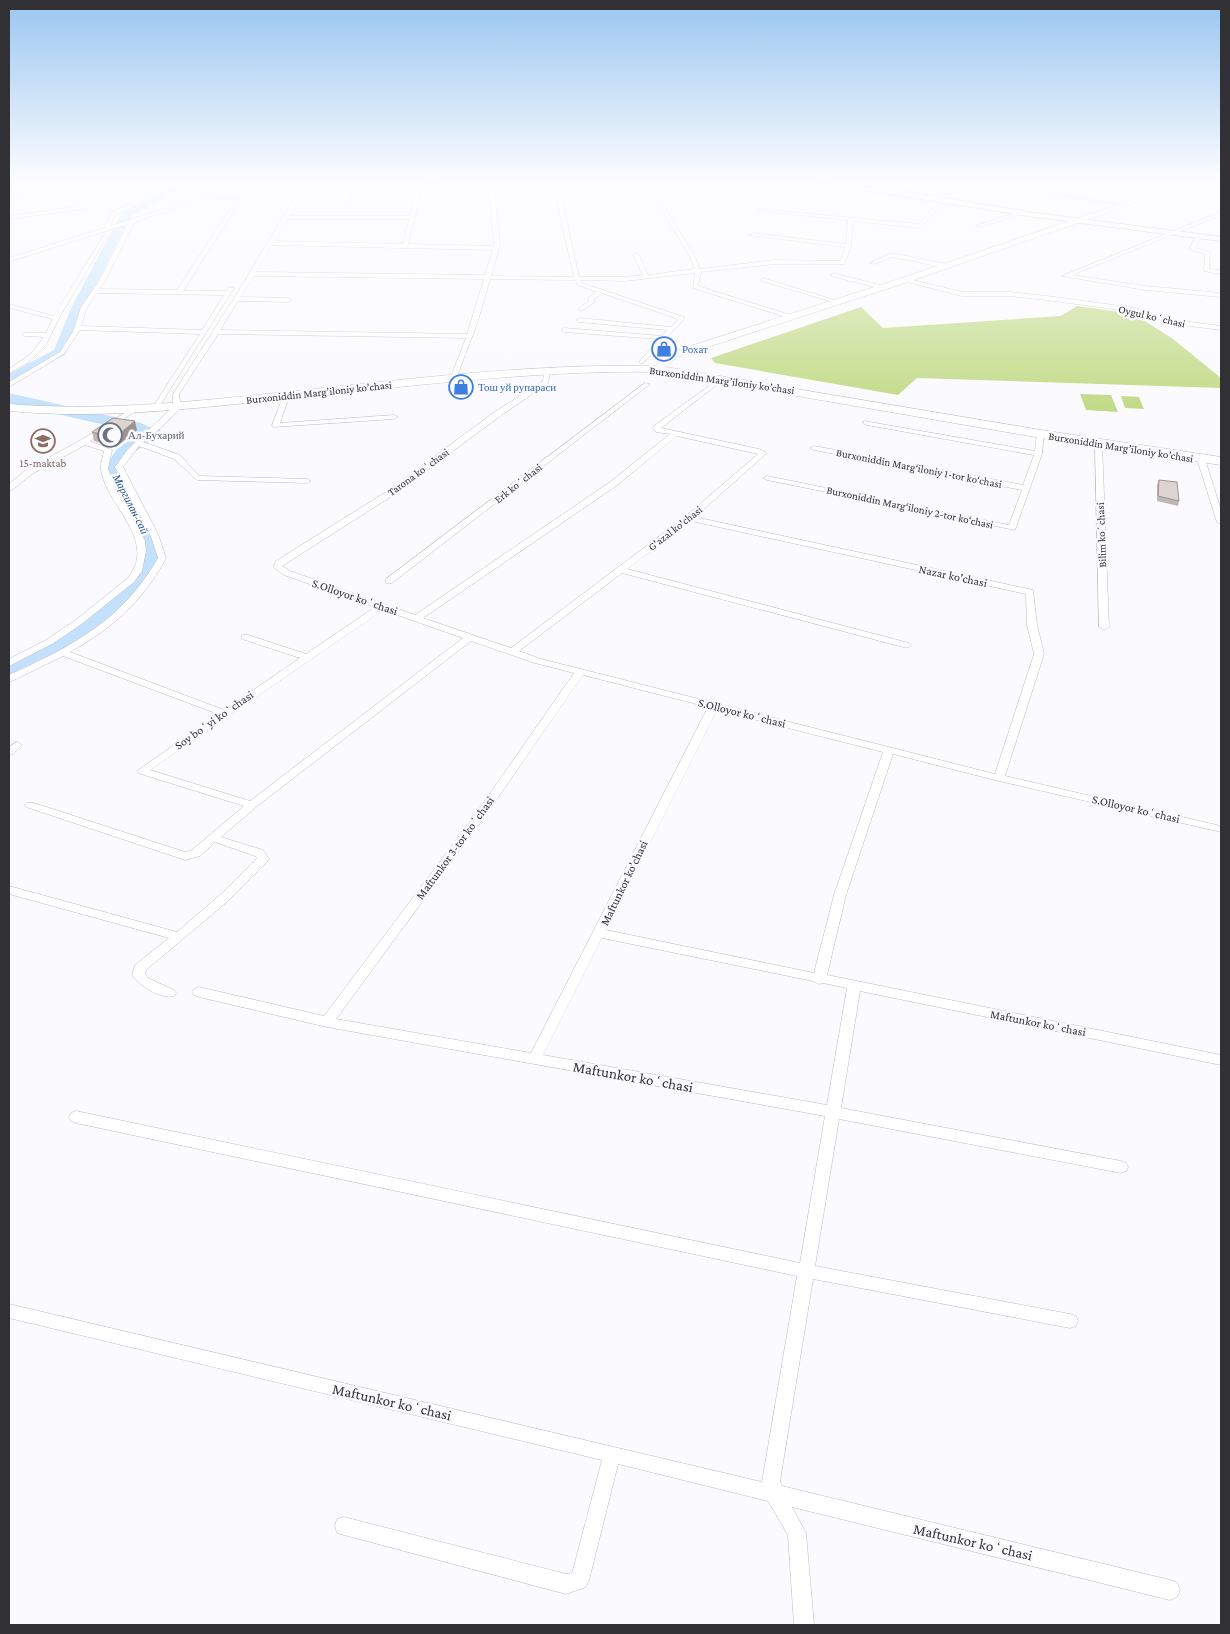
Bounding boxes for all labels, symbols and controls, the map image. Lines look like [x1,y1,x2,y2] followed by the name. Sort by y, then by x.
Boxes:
[1117,302,1187,331] street label: Oygul koʻchasi
[651,336,677,362] shop icon: Рохат
[682,343,708,355] place label: Рохат
[649,364,795,397] street label: Burxoniddin Marg’iloniy ko’chasi
[448,374,474,400] shop icon: Тош уй рупараси
[246,378,393,407] street label: Burxoniddin Marg’iloniy ko’chasi
[478,381,556,393] place label: Тош уй рупараси
[97,422,123,448] mosque icon: Ал-Бухарий
[30,428,56,454] school or university icon: 15-maktab
[128,429,185,441] place label: Ал-Бухарий
[1048,430,1194,465] street label: Burxoniddin Marg’iloniy ko’chasi
[385,446,451,498] street label: Tarona koʻchasi
[835,446,1003,491] street label: Burxoniddin Marg‘iloniy 1-tor ko‘chasi
[20,457,67,469] place label: 15-maktab
[492,461,544,505] street label: Erk koʻchasi
[110,471,151,536] water label: Маргилан-сай
[825,483,995,532] street label: Burxoniddin Marg‘iloniy 2-tor ko‘chasi
[1094,502,1108,568] street label: Bilim koʻchasi
[646,503,704,553] street label: G'azal ko'chasi
[917,562,989,590] street label: Nazar ko'chasi
[310,576,400,618] street label: S.Olloyor koʻchasi
[172,688,256,752] street label: Soy boʻyi koʻchasi
[697,695,787,731] street label: S.Olloyor koʻchasi
[1091,792,1181,826] street label: S.Olloyor koʻchasi
[413,794,497,902] street label: Maftunkor 3-tor koʼchasi
[597,838,651,928] street label: Maftunkor ko'chasi
[989,1007,1087,1039] street label: Maftunkor koʻchasi
[572,1059,694,1095] street label: Maftunkor koʻchasi
[331,1381,453,1424] street label: Maftunkor koʻchasi
[912,1521,1034,1564] street label: Maftunkor koʻchasi

